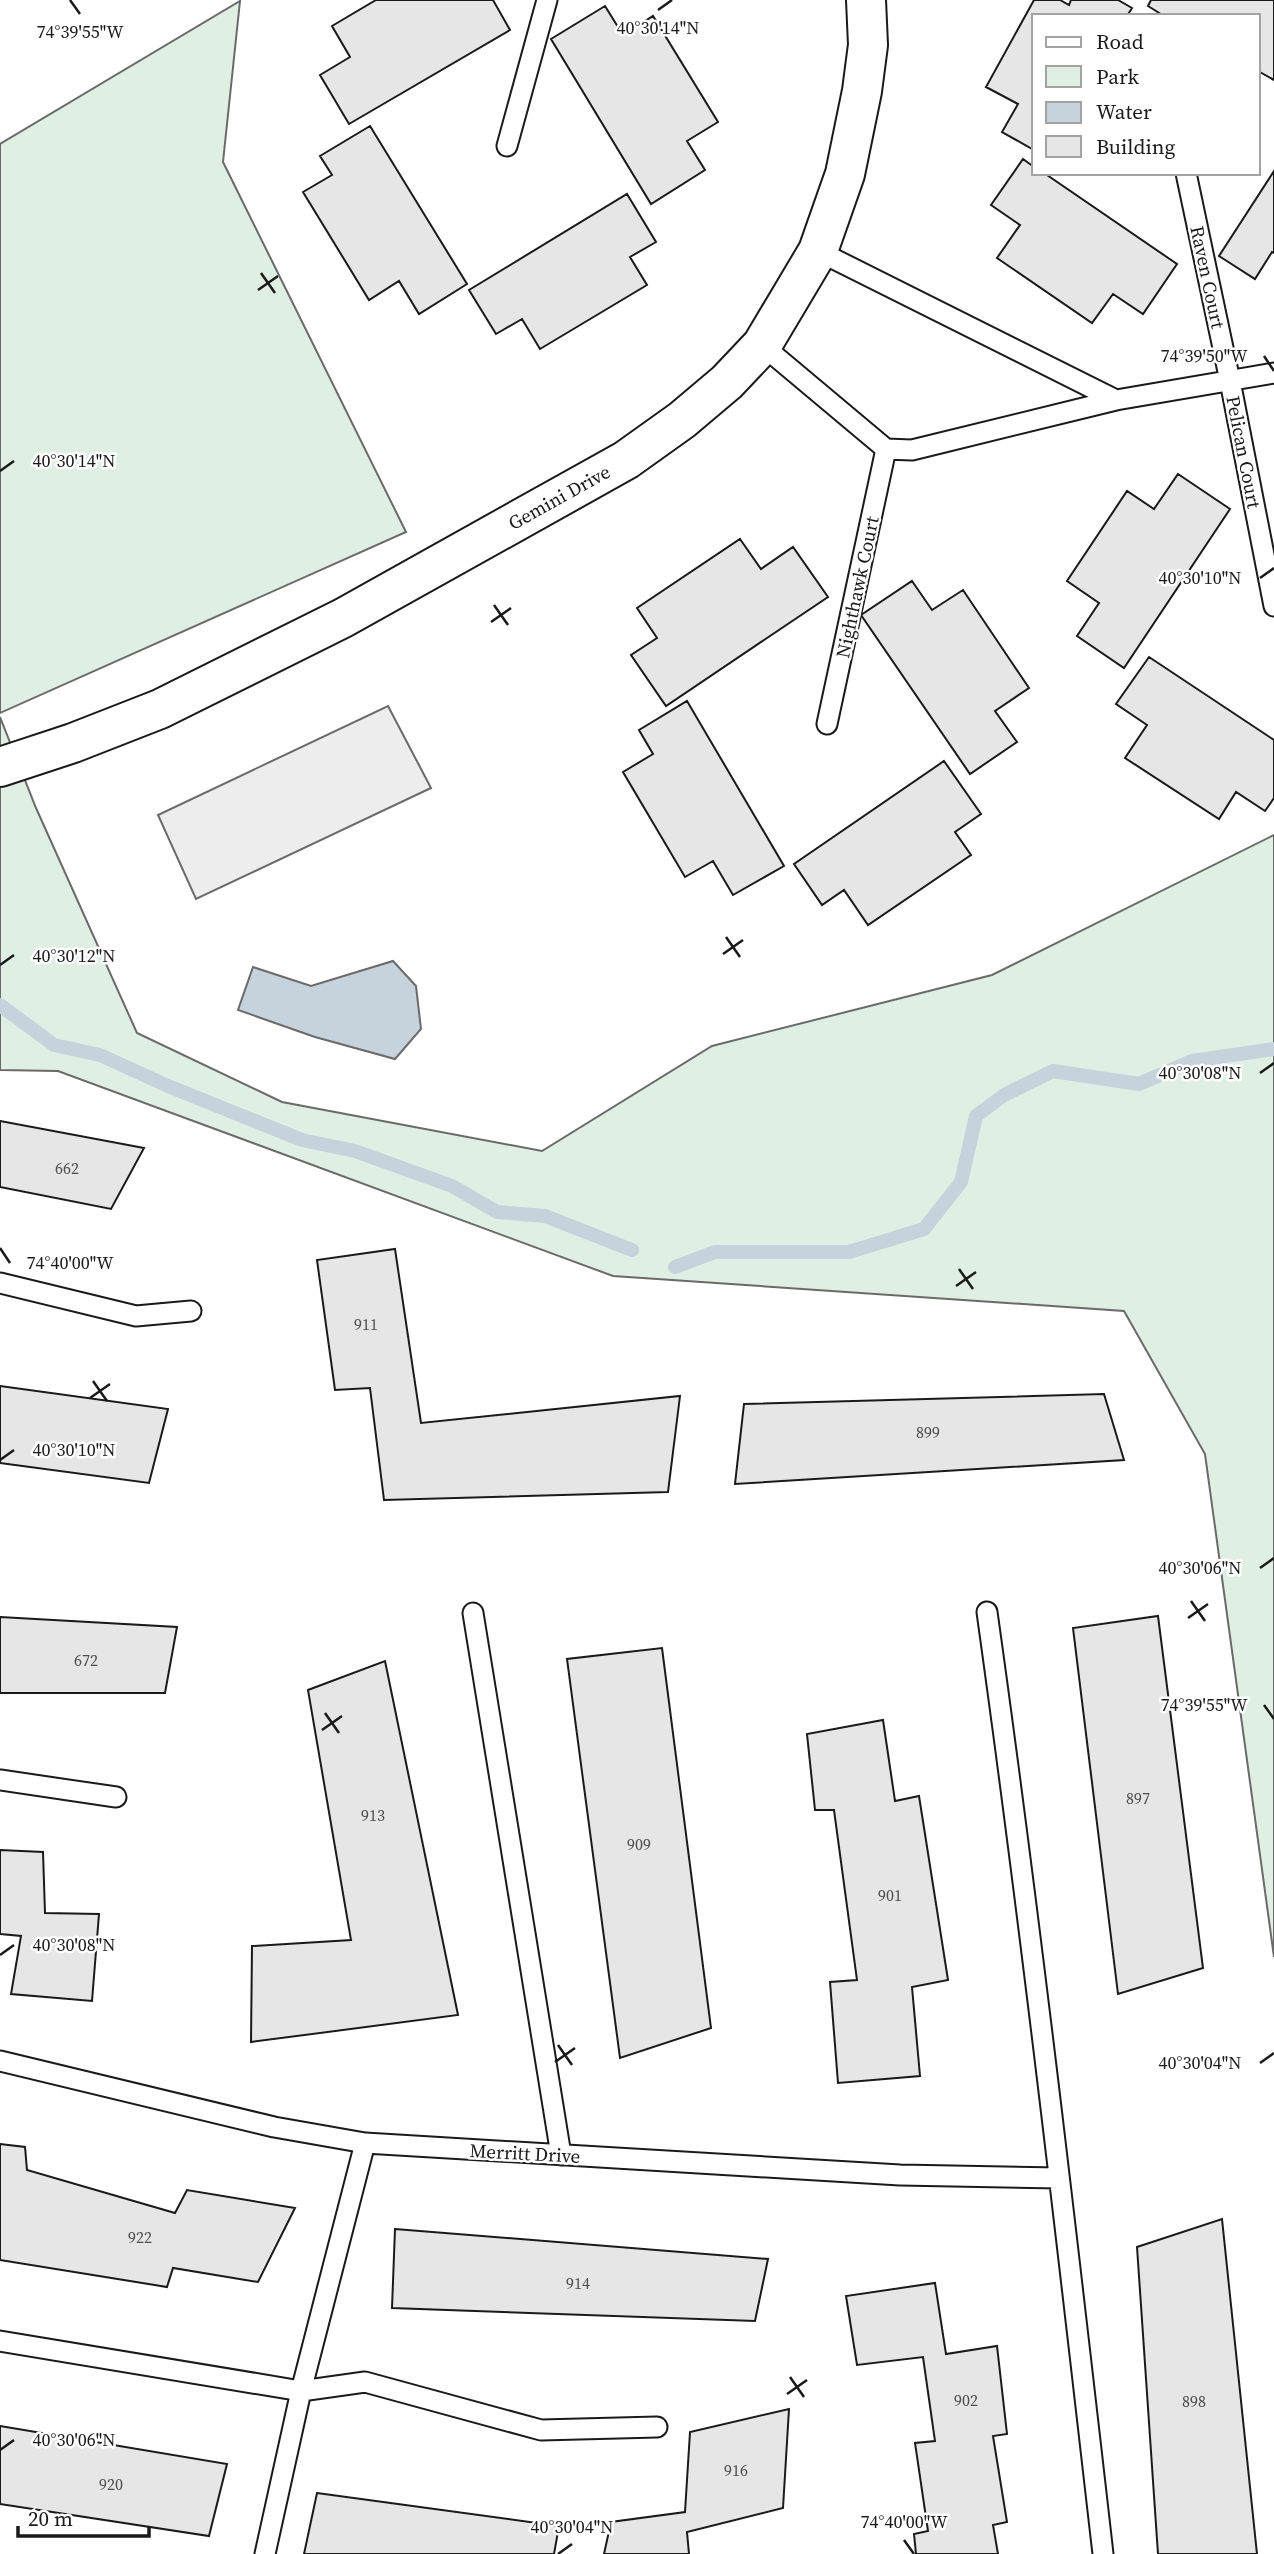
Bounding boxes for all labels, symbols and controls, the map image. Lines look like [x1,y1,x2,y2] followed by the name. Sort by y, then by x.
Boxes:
[1032,14,1260,175] legend
[617,15,699,40] text: 40°30'14"N
[37,19,124,44] text: 74°39'55"W
[1096,27,1144,56] text: Road
[1096,62,1140,91] text: Park
[1096,97,1152,126] text: Water
[1096,132,1175,161] text: Building
[1184,223,1232,332] street label: Raven Court
[1161,343,1248,368] text: 74°39'50"W
[1220,393,1268,511] street label: Pelican Court
[33,448,115,473] text: 40°30'14"N
[503,458,615,536] street label: Gemini Drive
[829,513,885,660] street label: Nighthawk Court
[1159,565,1241,590] text: 40°30'10"N
[33,943,115,968] text: 40°30'12"N
[1159,1060,1241,1085] text: 40°30'08"N
[55,1157,79,1179] house number: 662
[27,1250,114,1275] text: 74°40'00"W
[354,1313,378,1335] house number: 911
[916,1421,940,1443] house number: 899
[33,1437,115,1462] text: 40°30'10"N
[1159,1555,1241,1580] text: 40°30'06"N
[74,1649,98,1671] house number: 672
[1161,1692,1248,1717] text: 74°39'55"W
[1126,1787,1150,1809] house number: 897
[361,1804,385,1826] house number: 913
[627,1833,651,1855] house number: 909
[878,1884,902,1906] house number: 901
[33,1932,115,1957] text: 40°30'08"N
[1159,2050,1241,2075] text: 40°30'04"N
[469,2137,581,2169] street label: Merritt Drive
[128,2226,152,2248] house number: 922
[566,2272,590,2294] house number: 914
[954,2389,978,2411] house number: 902
[1182,2390,1206,2412] house number: 898
[33,2427,115,2452] text: 40°30'06"N
[724,2459,748,2481] house number: 916
[99,2473,123,2495] house number: 920
[18,2494,149,2538] scale bar
[28,2504,73,2533] text: 20 m
[861,2509,948,2534] text: 74°40'00"W
[531,2514,613,2539] text: 40°30'04"N

